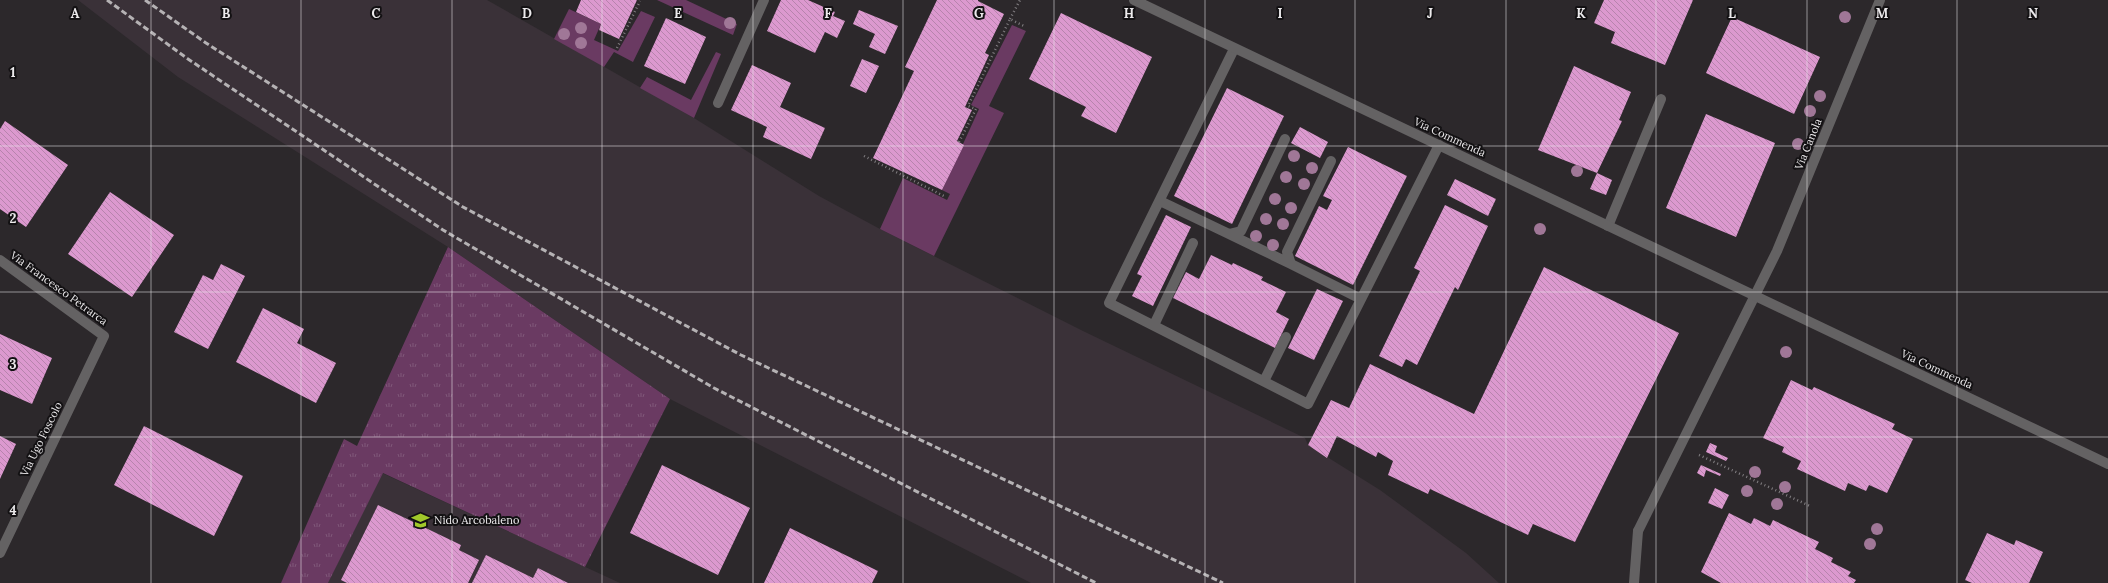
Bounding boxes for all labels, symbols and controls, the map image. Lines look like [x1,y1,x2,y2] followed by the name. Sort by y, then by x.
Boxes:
[71,5,80,22] text: A
[222,5,231,22] text: B
[372,5,381,22] text: C
[522,5,532,22] text: D
[674,5,682,22] text: E
[824,5,832,22] text: F
[974,5,984,22] text: G
[1124,5,1134,22] text: H
[1277,5,1283,22] text: I
[1427,5,1433,22] text: J
[1576,5,1586,22] text: K
[1728,5,1736,22] text: L
[1876,5,1889,22] text: M
[2028,5,2038,22] text: N
[10,64,16,81] text: 1
[1411,114,1488,160] street label: Via Commenda
[1791,116,1825,173] street label: Via Canola
[10,210,17,227] text: 2
[7,247,111,328] street label: Via Francesco Petrarca
[1898,346,1975,392] street label: Via Commenda
[9,356,17,373] text: 3
[17,400,65,479] street label: Via Ugo Foscolo
[9,502,17,519] text: 4
[411,510,431,530] school or university icon: Nido Arcobaleno
[434,513,519,527] place label: Nido Arcobaleno

